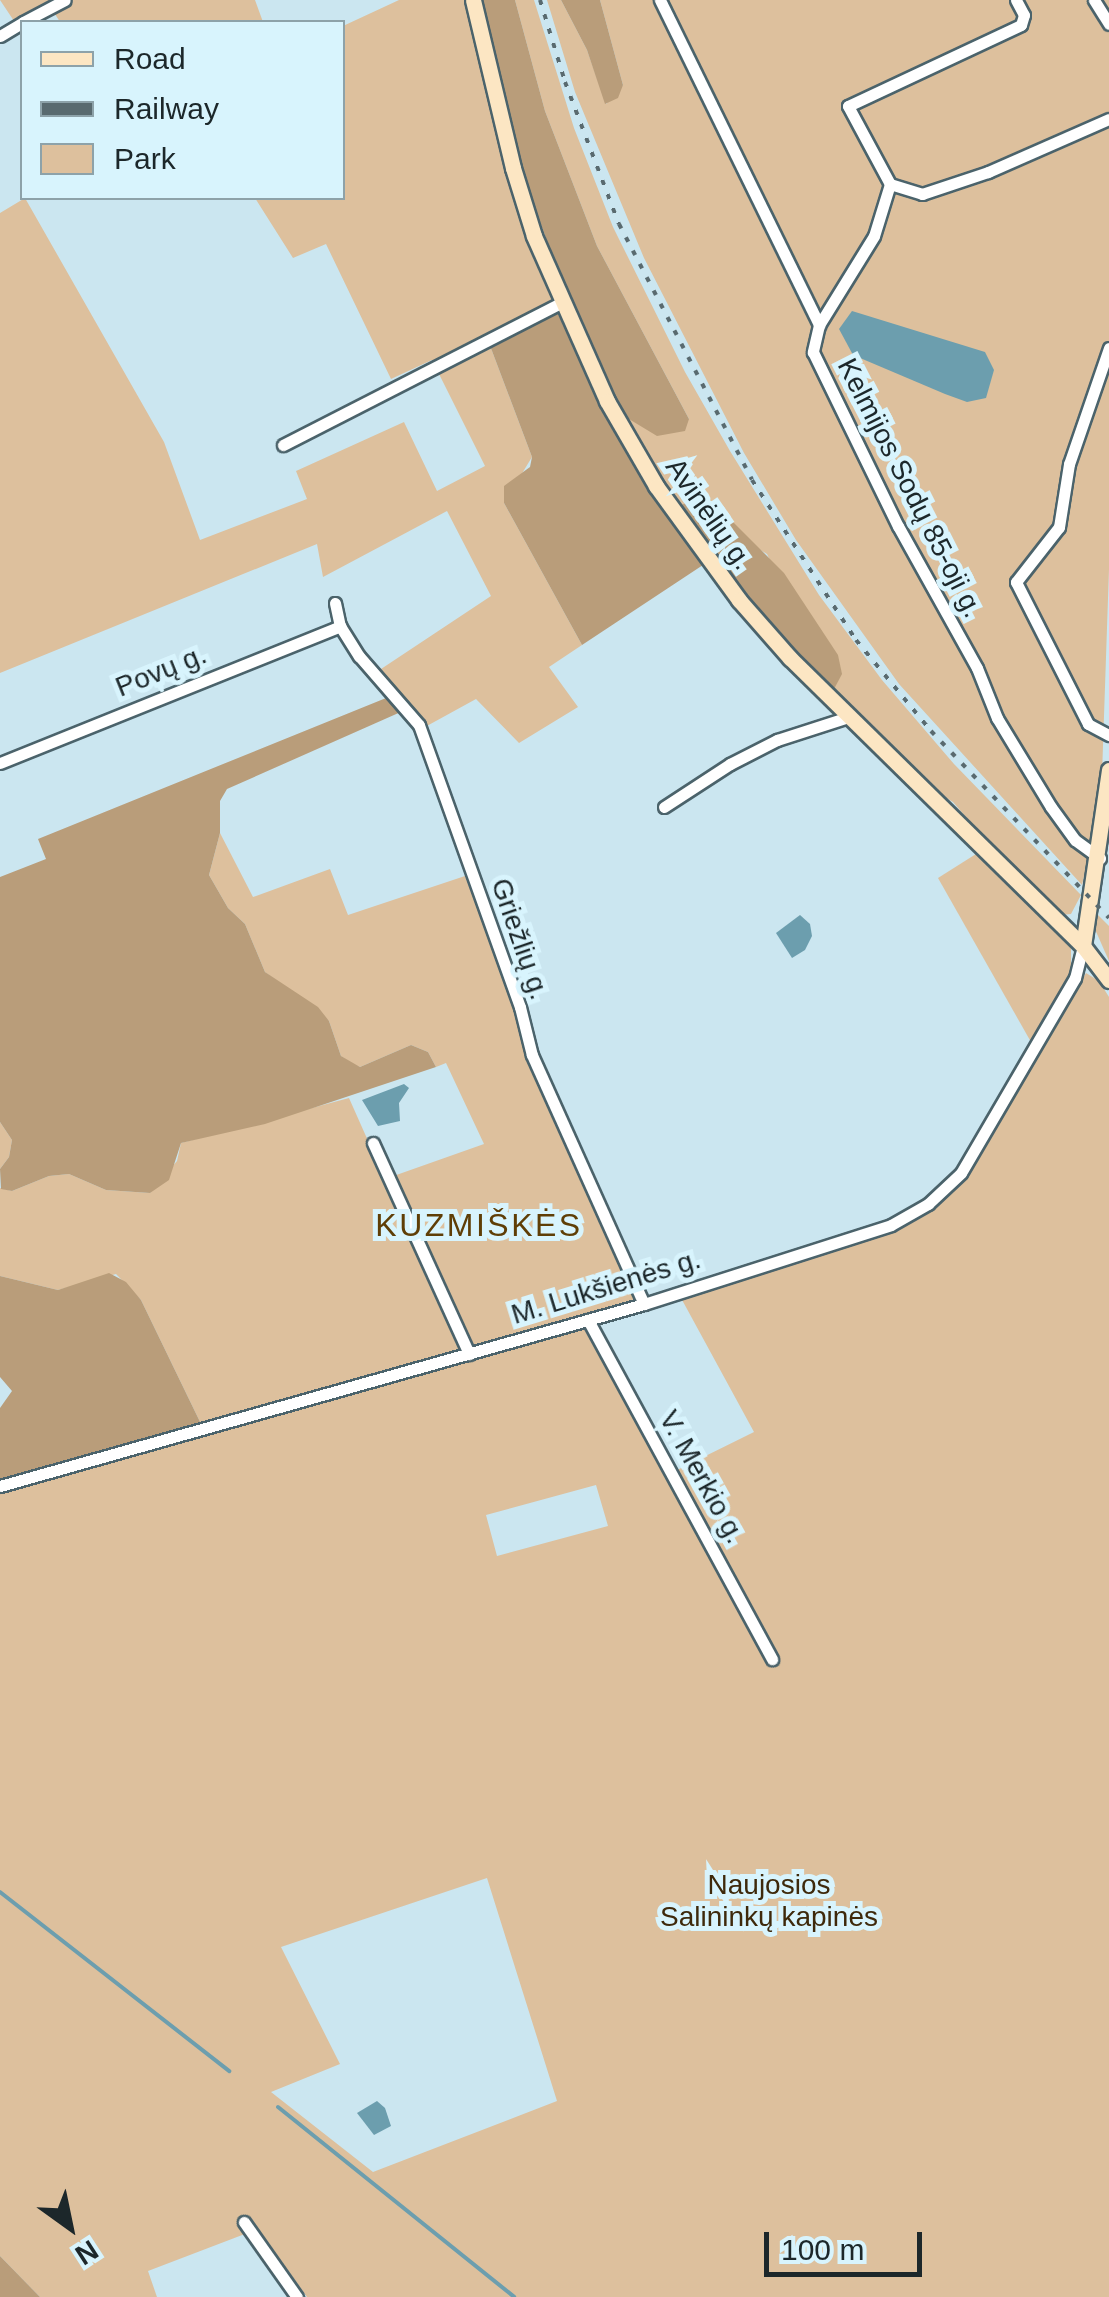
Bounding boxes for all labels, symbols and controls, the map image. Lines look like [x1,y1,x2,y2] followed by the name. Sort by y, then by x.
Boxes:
[20,20,345,200] legend
[114,42,186,75] text: Road
[114,92,219,125] text: Railway
[114,142,176,175] text: Park
[830,353,990,623] street label: Kelmijos Sodų 85-oji g.
[658,452,760,576] street label: Avinėlių g.
[111,638,211,704] street label: Povų g.
[484,874,556,1004] street label: Griežlių g.
[375,1206,583,1244] district label: KUZMIŠKĖS
[507,1242,705,1332] street label: M. Lukšienės g.
[652,1405,752,1549] street label: V. Merkio g.
[660,1868,878,1934] park label: Naujosios Salininkų kapinės
[20,2177,120,2277] north arrow
[769,2212,926,2274] scale bar
[781,2233,864,2266] text: 100 m
[70,2234,104,2271] text: N

